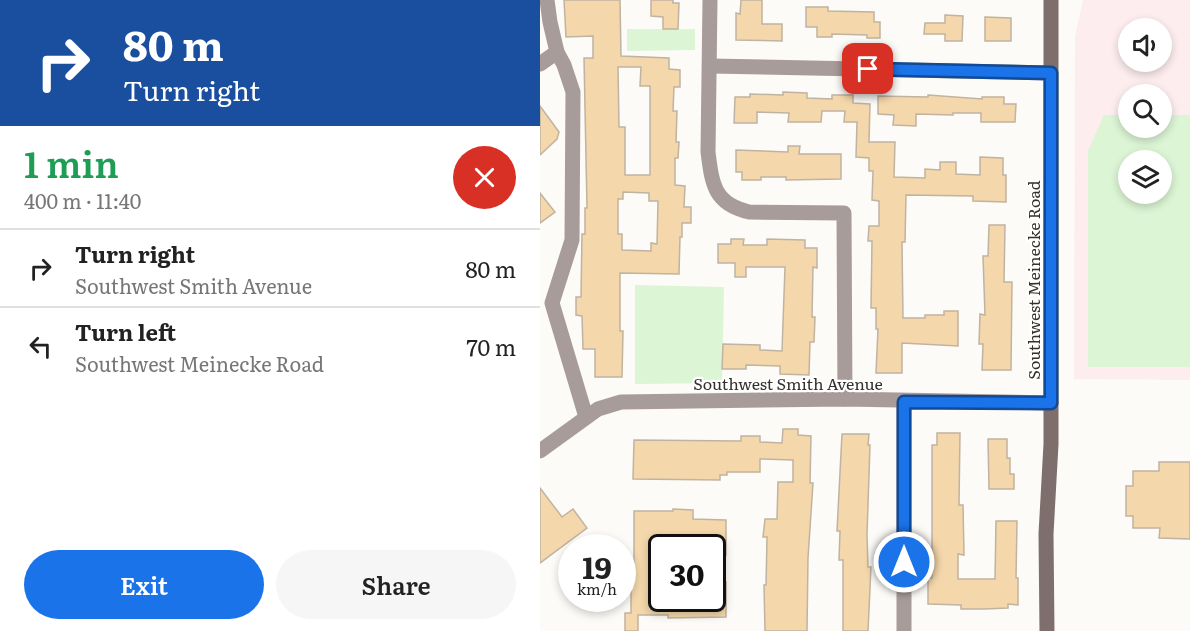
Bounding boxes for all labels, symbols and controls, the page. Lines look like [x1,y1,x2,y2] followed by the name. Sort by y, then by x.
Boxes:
[123,12,224,74] text: 80 m
[1118,18,1172,204] map controls
[1118,18,1172,72] button: sound
[24,24,102,102] icon: right
[842,43,893,94] pin
[851,52,884,85] icon: arrive
[123,69,260,109] text: Turn right
[1118,84,1172,138] button: search
[24,136,119,189] text: 1 min
[453,146,516,209] button: close
[1118,150,1172,204] button: layers
[1021,180,1045,380] street label: Southwest Meinecke Road
[24,185,141,215] text: 400 m · 11:40
[75,237,195,270] text: Turn right
[24,252,57,285] icon: right
[465,252,516,285] text: 80 m
[75,270,312,300] text: Southwest Smith Avenue
[75,315,176,348] text: Turn left
[24,330,57,363] icon: left
[466,330,516,363] text: 70 m
[75,348,324,378] text: Southwest Meinecke Road
[693,371,883,395] street label: Southwest Smith Avenue
[872,530,936,594] position arrow
[648,534,726,612] speed limit sign: 30
[582,544,612,588] text: 19
[24,550,264,619] button: Exit
[276,550,516,619] button: Share
[577,577,617,600] text: km/h

